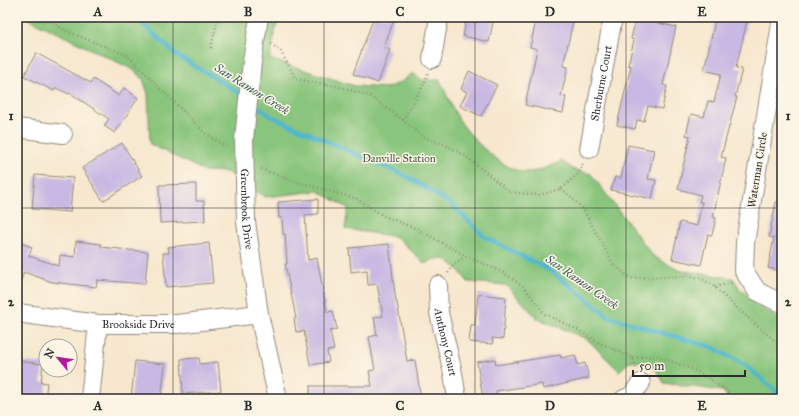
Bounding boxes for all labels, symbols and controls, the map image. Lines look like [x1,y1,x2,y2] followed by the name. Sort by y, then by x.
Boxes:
[93,4,103,20] text: A
[244,4,253,20] text: B
[396,4,405,20] text: C
[545,4,555,20] text: D
[697,4,707,20] text: E
[588,44,615,122] street label: Sherburne Court
[211,60,292,118] water label: San Ramon Creek
[8,108,14,124] text: 1
[785,108,791,124] text: 1
[745,131,770,209] street label: Waterman Circle
[362,152,436,165] park label: Danville Station
[238,169,256,251] street label: Greenbrook Drive
[542,251,622,313] water label: San Ramon Creek
[8,294,15,310] text: 2
[785,294,792,310] text: 2
[432,307,459,377] street label: Anthony Court
[102,318,175,331] street label: Brookside Drive
[38,338,78,378] north arrow
[42,346,58,361] text: N
[633,352,745,378] scale bar
[639,359,664,373] text: 50 m
[93,398,103,414] text: A
[244,398,253,414] text: B
[396,398,405,414] text: C
[545,398,555,414] text: D
[697,398,707,414] text: E

